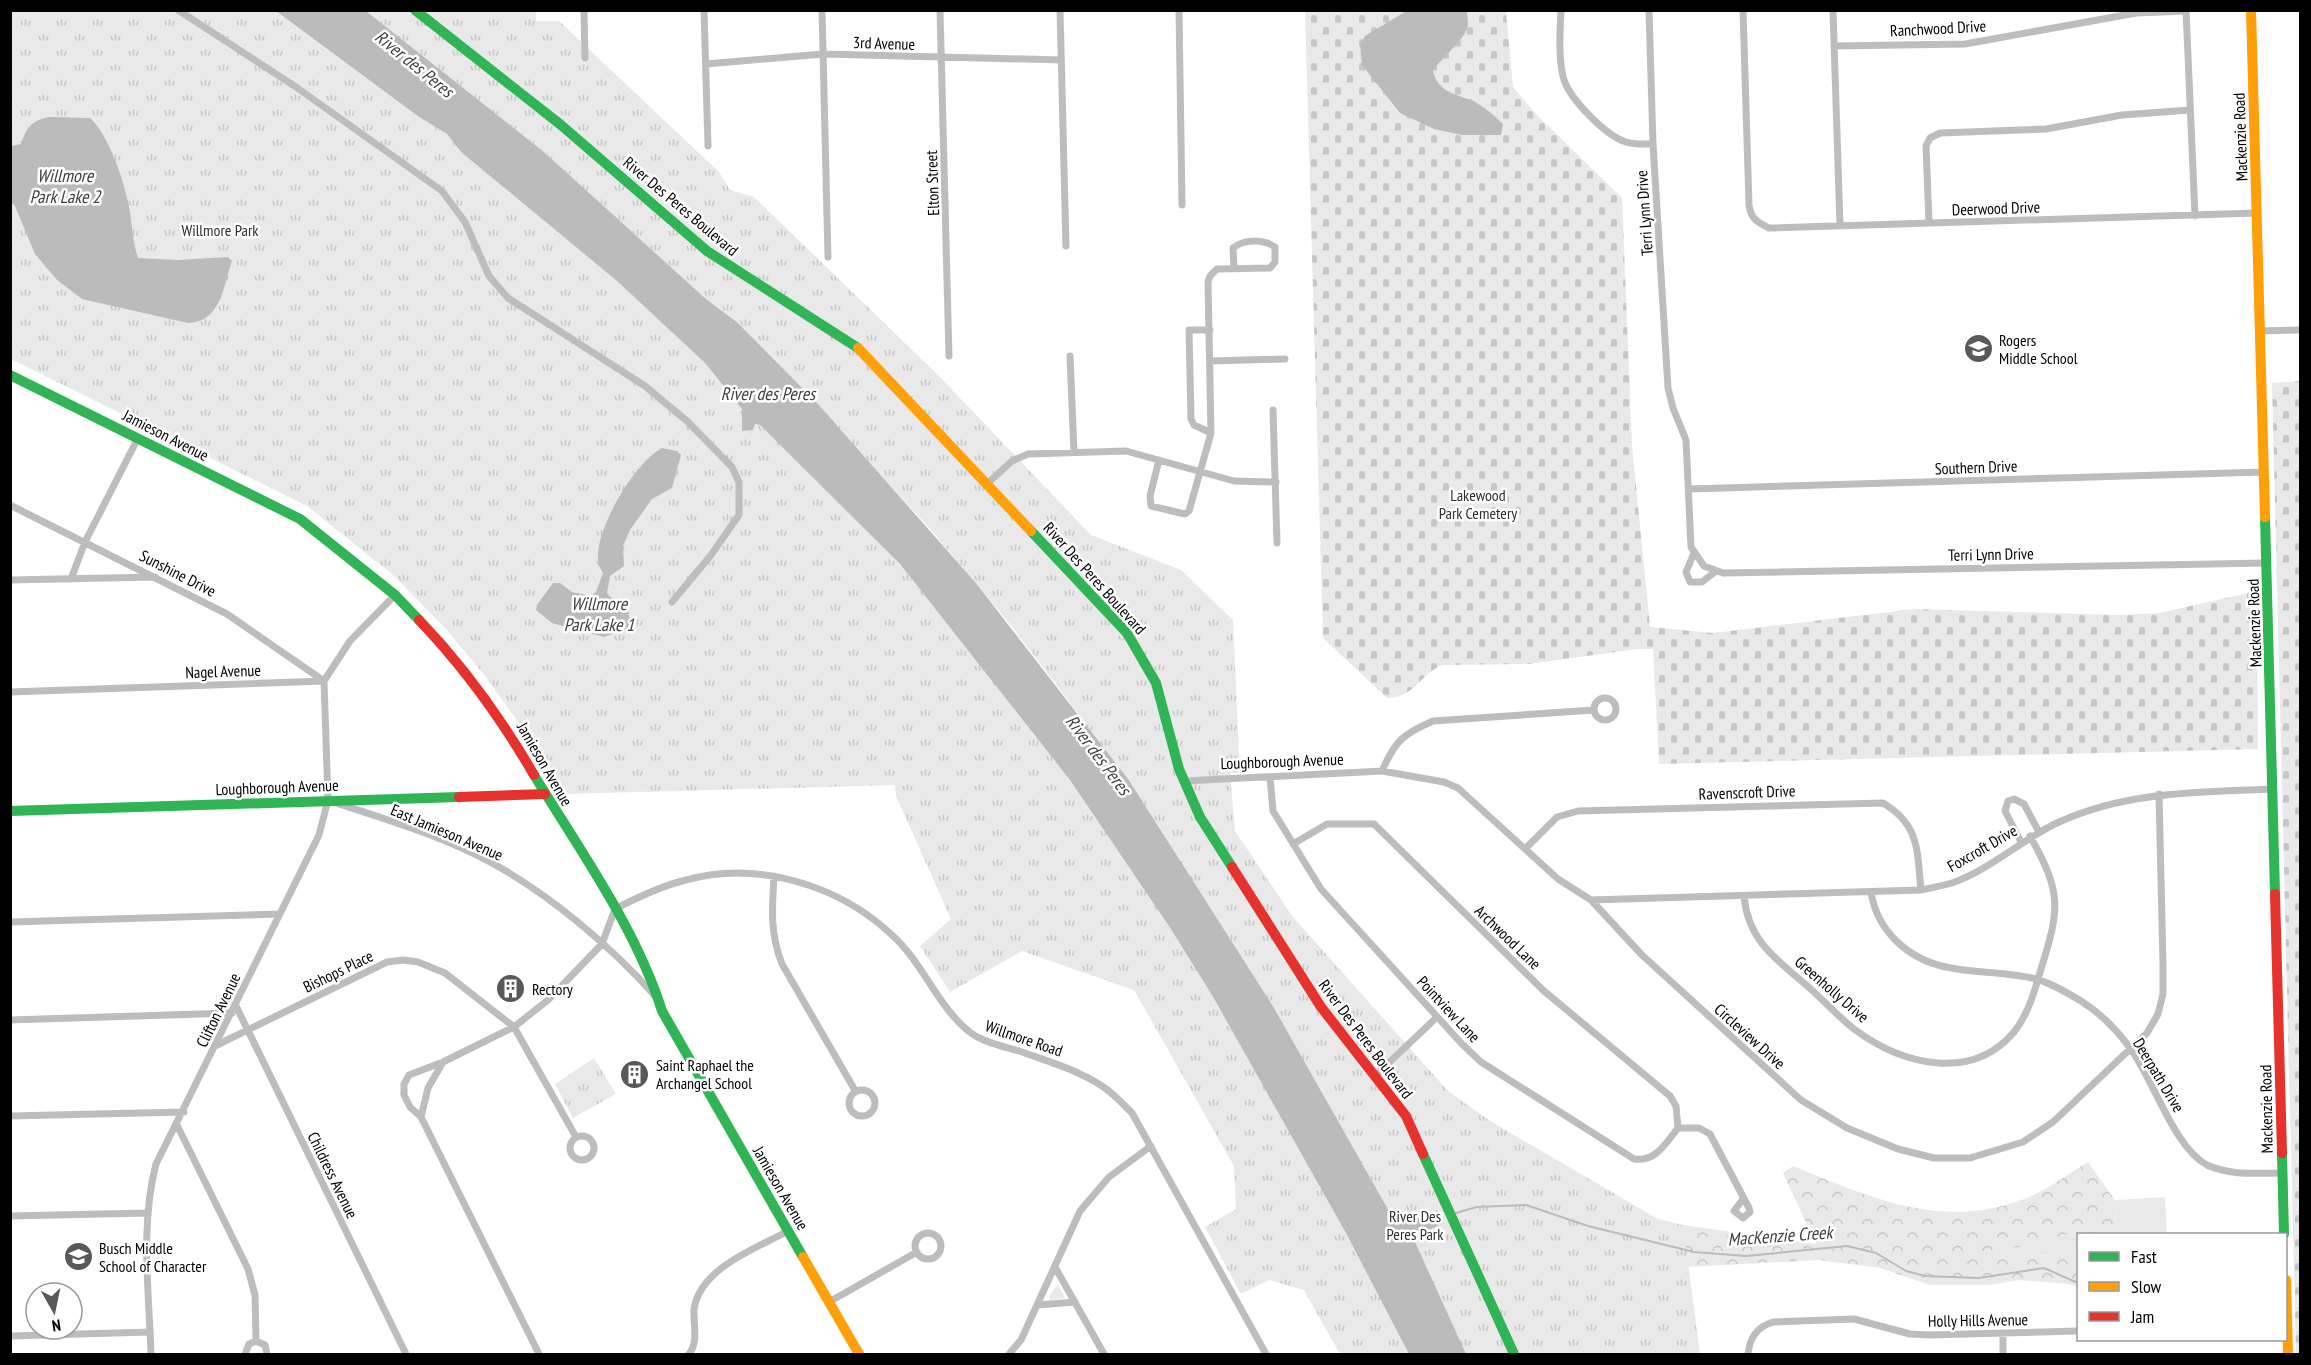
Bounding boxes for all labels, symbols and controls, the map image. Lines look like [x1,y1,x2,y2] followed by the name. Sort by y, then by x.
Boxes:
[1889,15,1987,41] street label: Ranchwood Drive
[370,25,460,103] water label: River des Peres
[853,32,915,54] street label: 3rd Avenue
[2228,92,2252,182] street label: Mackenzie Road
[921,149,943,216] street label: Elton Street
[619,152,743,260] street label: River Des Peres Boulevard
[30,164,102,208] water label: Willmore Park Lake 2
[1631,170,1657,256] street label: Terri Lynn Drive
[1951,196,2041,220] street label: Deerwood Drive
[181,220,259,240] park label: Willmore Park
[1999,330,2078,368] place label: Rogers Middle School
[1962,333,1994,365] school or university icon: Rogers Middle School
[721,382,817,405] water label: River des Peres
[119,404,212,465] street label: Jamieson Avenue
[1934,456,2018,478] street label: Southern Drive
[1439,485,1517,523] park label: Lakewood Park Cemetery
[1039,518,1151,638] street label: River Des Peres Boulevard
[1948,543,2034,565] street label: Terri Lynn Drive
[137,545,219,601] street label: Sunshine Drive
[2242,578,2266,668] street label: Mackenzie Road
[564,592,635,636] water label: Willmore Park Lake 1
[185,660,261,682] street label: Nagel Avenue
[1061,710,1137,801] water label: River des Peres
[512,718,577,810] street label: Jamieson Avenue
[1220,749,1344,773] street label: Loughborough Avenue
[215,775,339,799] street label: Loughborough Avenue
[1698,780,1796,804] street label: Ravenscroft Drive
[388,799,506,865] street label: East Jamieson Avenue
[1944,820,2020,876] street label: Foxcroft Drive
[1471,900,1545,974] street label: Archwood Lane
[300,945,376,997] street label: Bishops Place
[1791,951,1873,1027] street label: Greenholly Drive
[191,970,245,1050] street label: Clifton Avenue
[1413,972,1485,1046] street label: Pointview Lane
[495,973,527,1005] building icon: Rectory
[1315,975,1417,1103] street label: River Des Peres Boulevard
[532,979,573,999] place label: Rectory
[1710,999,1790,1073] street label: Circleview Drive
[983,1015,1065,1061] street label: Willmore Road
[2129,1034,2189,1116] street label: Deerpath Drive
[656,1055,754,1093] place label: Saint Raphael the Archangel School
[619,1058,651,1090] building icon: Saint Raphael the Archangel School
[2255,1065,2277,1153] street label: Mackenzie Road
[303,1128,363,1222] street label: Childress Avenue
[748,1142,813,1234] street label: Jamieson Avenue
[1387,1206,1444,1244] park label: River Des Peres Park
[1727,1220,1835,1251] water label: MacKenzie Creek
[2077,1233,2287,1341] legend
[99,1238,207,1276] place label: Busch Middle School of Character
[62,1241,94,1273] school or university icon: Busch Middle School of Character
[2131,1245,2157,1268] text: Fast
[2131,1275,2162,1298] text: Slow
[24,1281,84,1341] north arrow
[2130,1305,2154,1328] text: Jam
[1928,1309,2028,1331] street label: Holly Hills Avenue
[51,1315,62,1336] text: N

